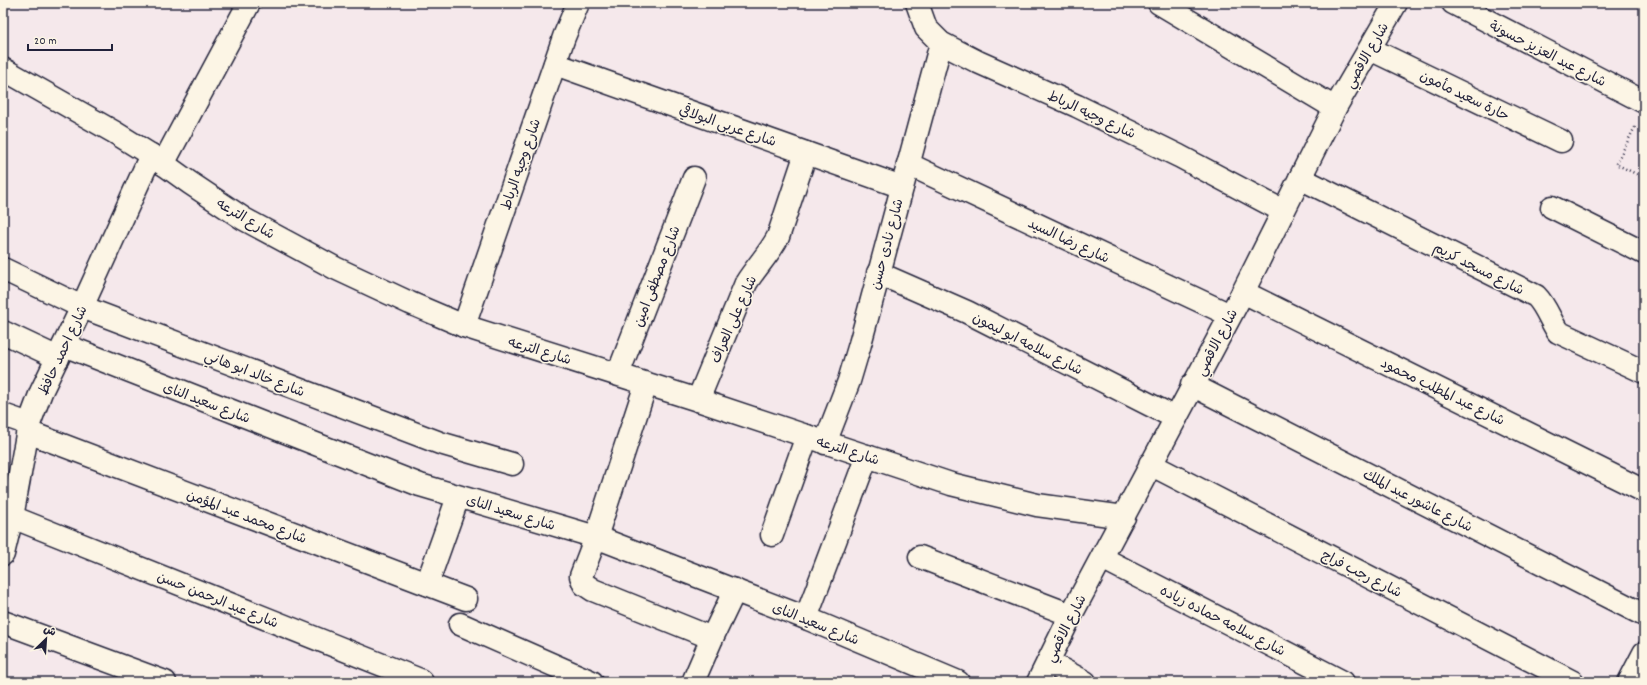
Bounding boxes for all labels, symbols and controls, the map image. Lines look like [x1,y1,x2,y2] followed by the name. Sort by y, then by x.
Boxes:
[1485,17,1609,93] street label: شارع عبد العزيز حسونة
[1341,19,1396,93] street label: شارع الاقصي
[28,26,112,52] scale bar
[34,33,57,50] text: 20 m
[1416,66,1512,127] street label: حارة سعيد مأمون
[1044,87,1139,145] street label: شارع وجيه الرباط
[676,101,779,153] street label: شارع عربى البولاقي
[497,116,547,213] street label: شارع وجيه الرباط
[212,194,278,245] street label: شارع الترعه
[866,197,910,292] street label: شارع نادى حسن
[1024,214,1112,269] street label: شارع رضا السيد
[629,223,686,330] street label: شارع مصطفى امين
[1429,238,1527,301] street label: شارع مسجد كريم
[707,273,763,367] street label: شارع على العراف
[34,303,93,399] street label: شارع احمد حافظ
[1192,306,1245,380] street label: شارع الاقصي
[969,308,1086,381] street label: شارع سلامه ابو ليمون
[505,333,574,371] street label: شارع الترعه
[201,347,307,404] street label: شارع خالد ابو هاني
[1377,354,1508,432] street label: شارع عبد المطلب محمود
[160,378,253,430] street label: شارع سعيد الناى
[813,432,881,471] street label: شارع الترعه
[1359,465,1475,538] street label: شارع عاشور عبد الملك
[183,486,309,550] street label: شارع محمد عبد المؤمن
[463,491,557,537] street label: شارع سعيد الناى
[1317,546,1405,604] street label: شارع رجب فراج
[154,567,281,634] street label: شارع عبد الرحمن حسن
[1156,581,1288,662] street label: شارع سلامه حماده زياده
[1041,592,1093,667] street label: شارع الاقصي
[769,598,862,651] street label: شارع سعيد الناى
[26,619,66,659] north arrow
[41,622,58,642] text: ش

